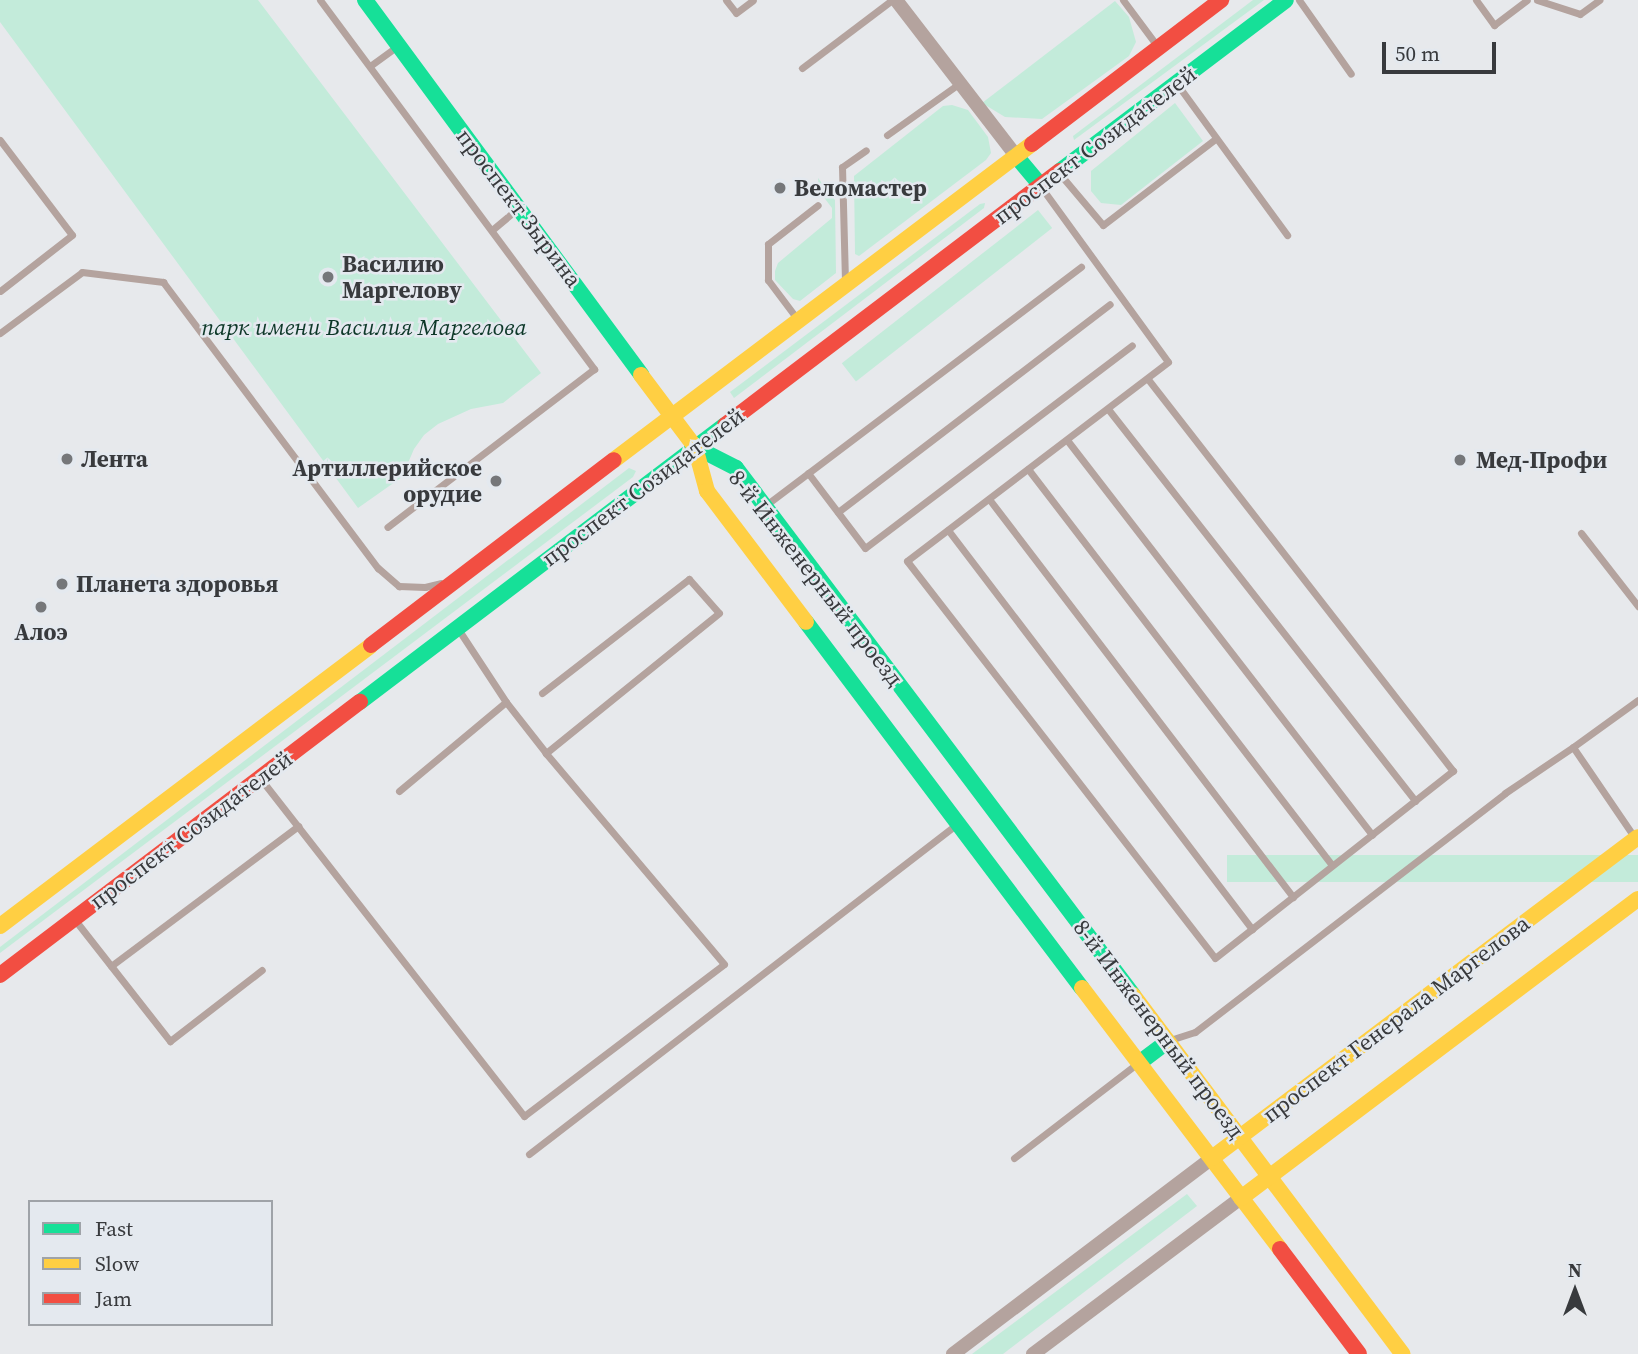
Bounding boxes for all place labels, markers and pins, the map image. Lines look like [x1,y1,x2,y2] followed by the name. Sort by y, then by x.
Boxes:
[794,174,927,202] place label: Веломастер
[772,180,788,196] marker: Веломастер
[342,250,462,304] place label: Василию Маргелову
[320,269,336,285] marker: Василию Маргелову
[81,445,148,473] place label: Лента
[1476,446,1607,474] place label: Мед-Профи
[1450,450,1470,470] marker: Мед-Профи
[59,451,75,467] marker: Лента
[292,454,482,508] place label: Артиллерийское орудие
[488,473,504,489] marker: Артиллерийское орудие
[76,570,278,598] place label: Планета здоровья
[54,576,70,592] marker: Планета здоровья
[33,599,49,615] marker: Алоэ
[14,618,68,646] place label: Алоэ

